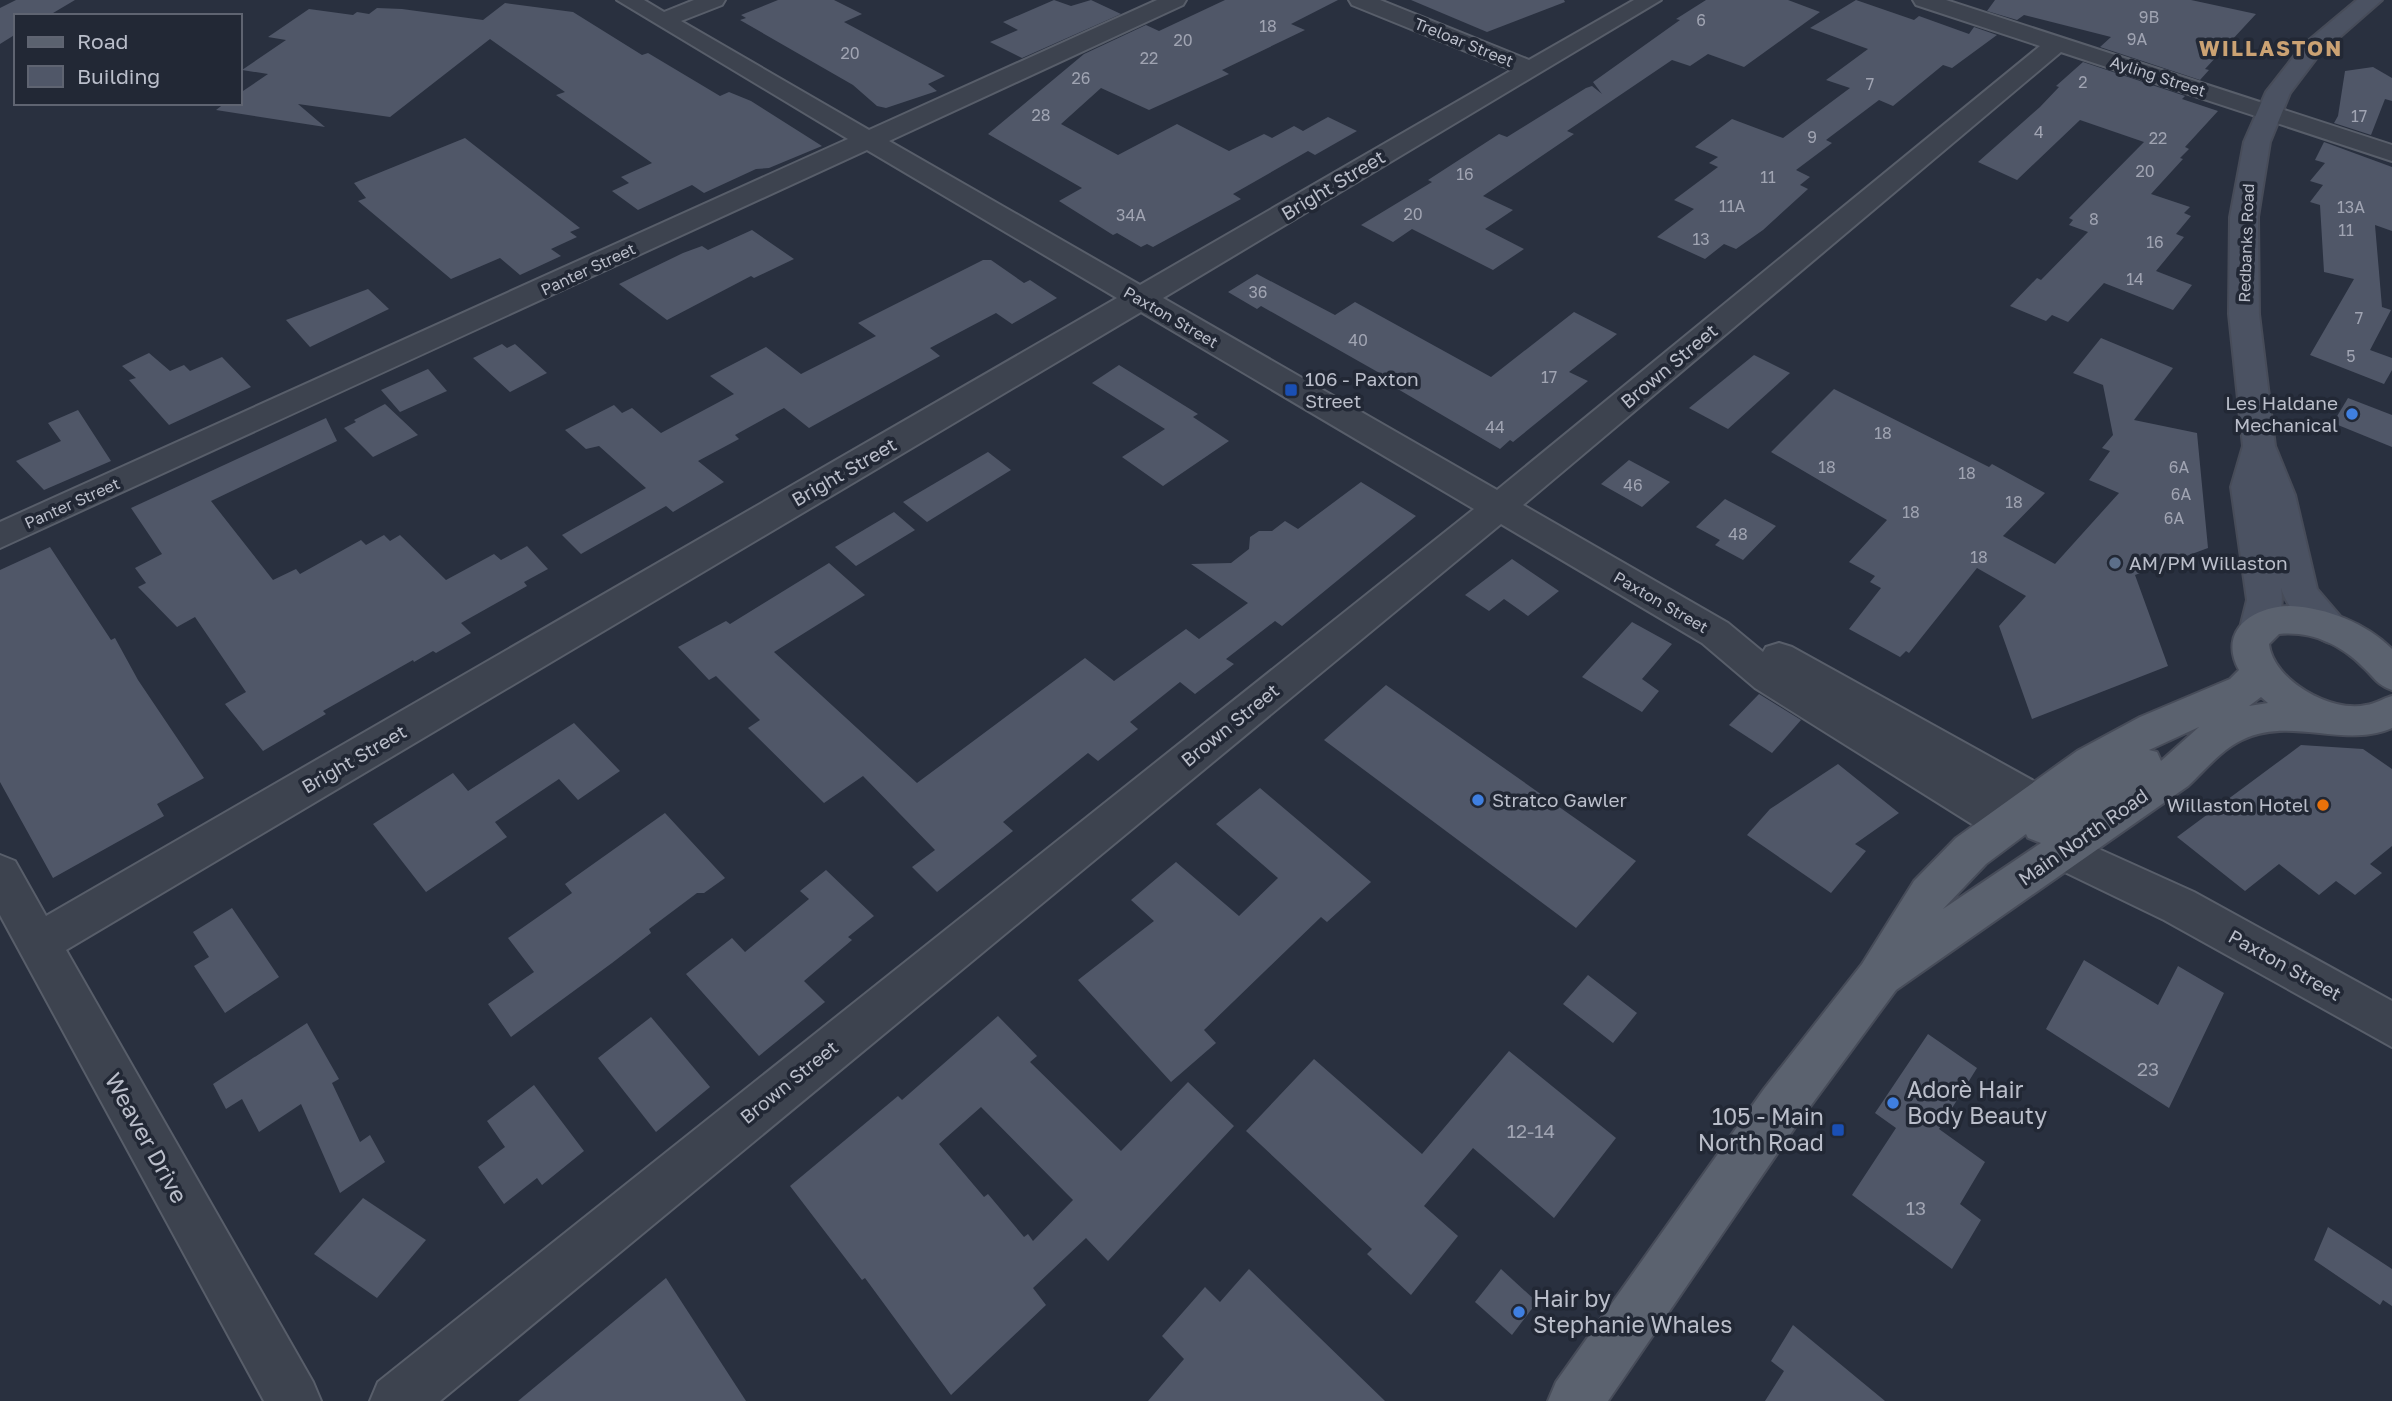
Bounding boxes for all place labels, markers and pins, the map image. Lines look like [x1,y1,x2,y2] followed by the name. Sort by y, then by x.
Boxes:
[1305,367,1419,412] place label: 106 - Paxton Street
[1283,382,1299,398] marker: 106 - Paxton Street
[2225,391,2338,436] place label: Les Haldane Mechanical
[2344,406,2360,422] marker: Les Haldane Mechanical
[2129,551,2288,574] place label: AM/PM Willaston
[2107,555,2123,571] marker: AM/PM Willaston
[1492,788,1627,811] place label: Stratco Gawler
[1470,792,1486,808] marker: Stratco Gawler
[2167,793,2309,816] place label: Willaston Hotel
[2315,797,2331,813] marker: Willaston Hotel
[1907,1075,2047,1129] place label: Adorè Hair Body Beauty
[1885,1095,1901,1111] marker: Adorè Hair Body Beauty
[1698,1102,1824,1156] place label: 105 - Main North Road
[1830,1122,1846,1138] marker: 105 - Main North Road
[1533,1284,1732,1338] place label: Hair by Stephanie Whales
[1511,1304,1527,1320] marker: Hair by Stephanie Whales

